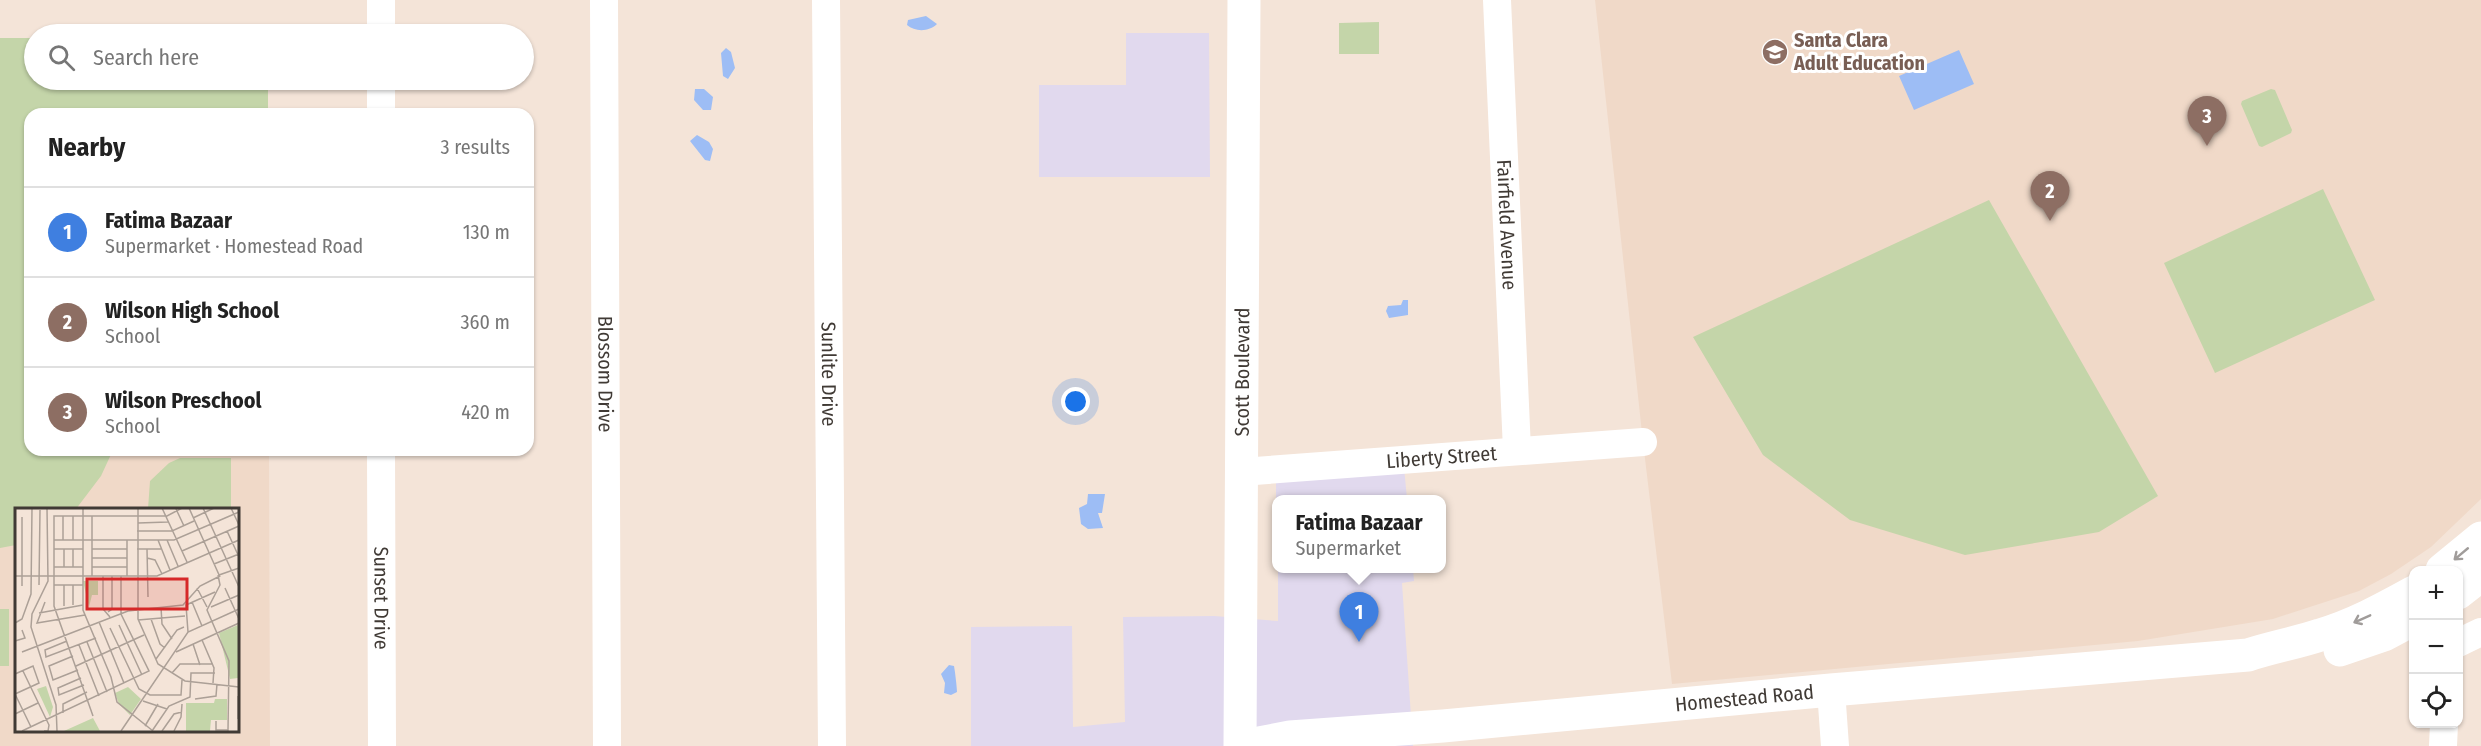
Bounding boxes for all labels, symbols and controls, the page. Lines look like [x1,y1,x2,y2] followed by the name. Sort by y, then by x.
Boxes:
[24,24,534,90] search box
[1793,28,1925,75] place label: Santa Clara Adult Education
[1760,37,1790,67] school or university icon: Santa Clara Adult Education
[45,41,78,74] icon: search
[93,44,199,71] text: Search here
[2188,96,2226,146] pin: 3
[48,132,125,163] text: Nearby
[441,135,510,159] text: 3 results
[1492,159,1522,291] street label: Fairfield Avenue
[2030,172,2070,221] pin: 2
[105,207,232,234] text: Fatima Bazaar
[63,220,72,244] text: 1
[463,220,510,244] text: 130 m
[105,234,363,258] text: Supermarket · Homestead Road
[105,297,279,324] text: Wilson High School
[1230,307,1254,437] street label: Scott Boulevard
[63,310,72,334] text: 2
[461,310,510,334] text: 360 m
[593,316,618,432] street label: Blossom Drive
[817,322,841,426] street label: Sunlite Drive
[105,324,160,348] text: School
[105,387,262,414] text: Wilson Preschool
[1061,387,1090,416] your location
[63,400,72,424] text: 3
[461,400,510,424] text: 420 m
[105,414,160,438] text: School
[1385,441,1498,473] street label: Liberty Street
[1272,495,1446,573] popup
[15,508,238,731] inset map
[1295,509,1423,536] text: Fatima Bazaar
[1295,536,1401,560] text: Supermarket
[369,546,394,650] street label: Sunset Drive
[2454,547,2469,561] one-way arrow
[2409,566,2463,728] map controls
[2409,566,2463,620] button: +
[1340,592,1378,642] pin: 1
[2353,615,2371,626] one-way arrow
[2409,620,2463,674] button: −
[2409,674,2463,728] button: locate
[1674,680,1815,716] street label: Homestead Road

